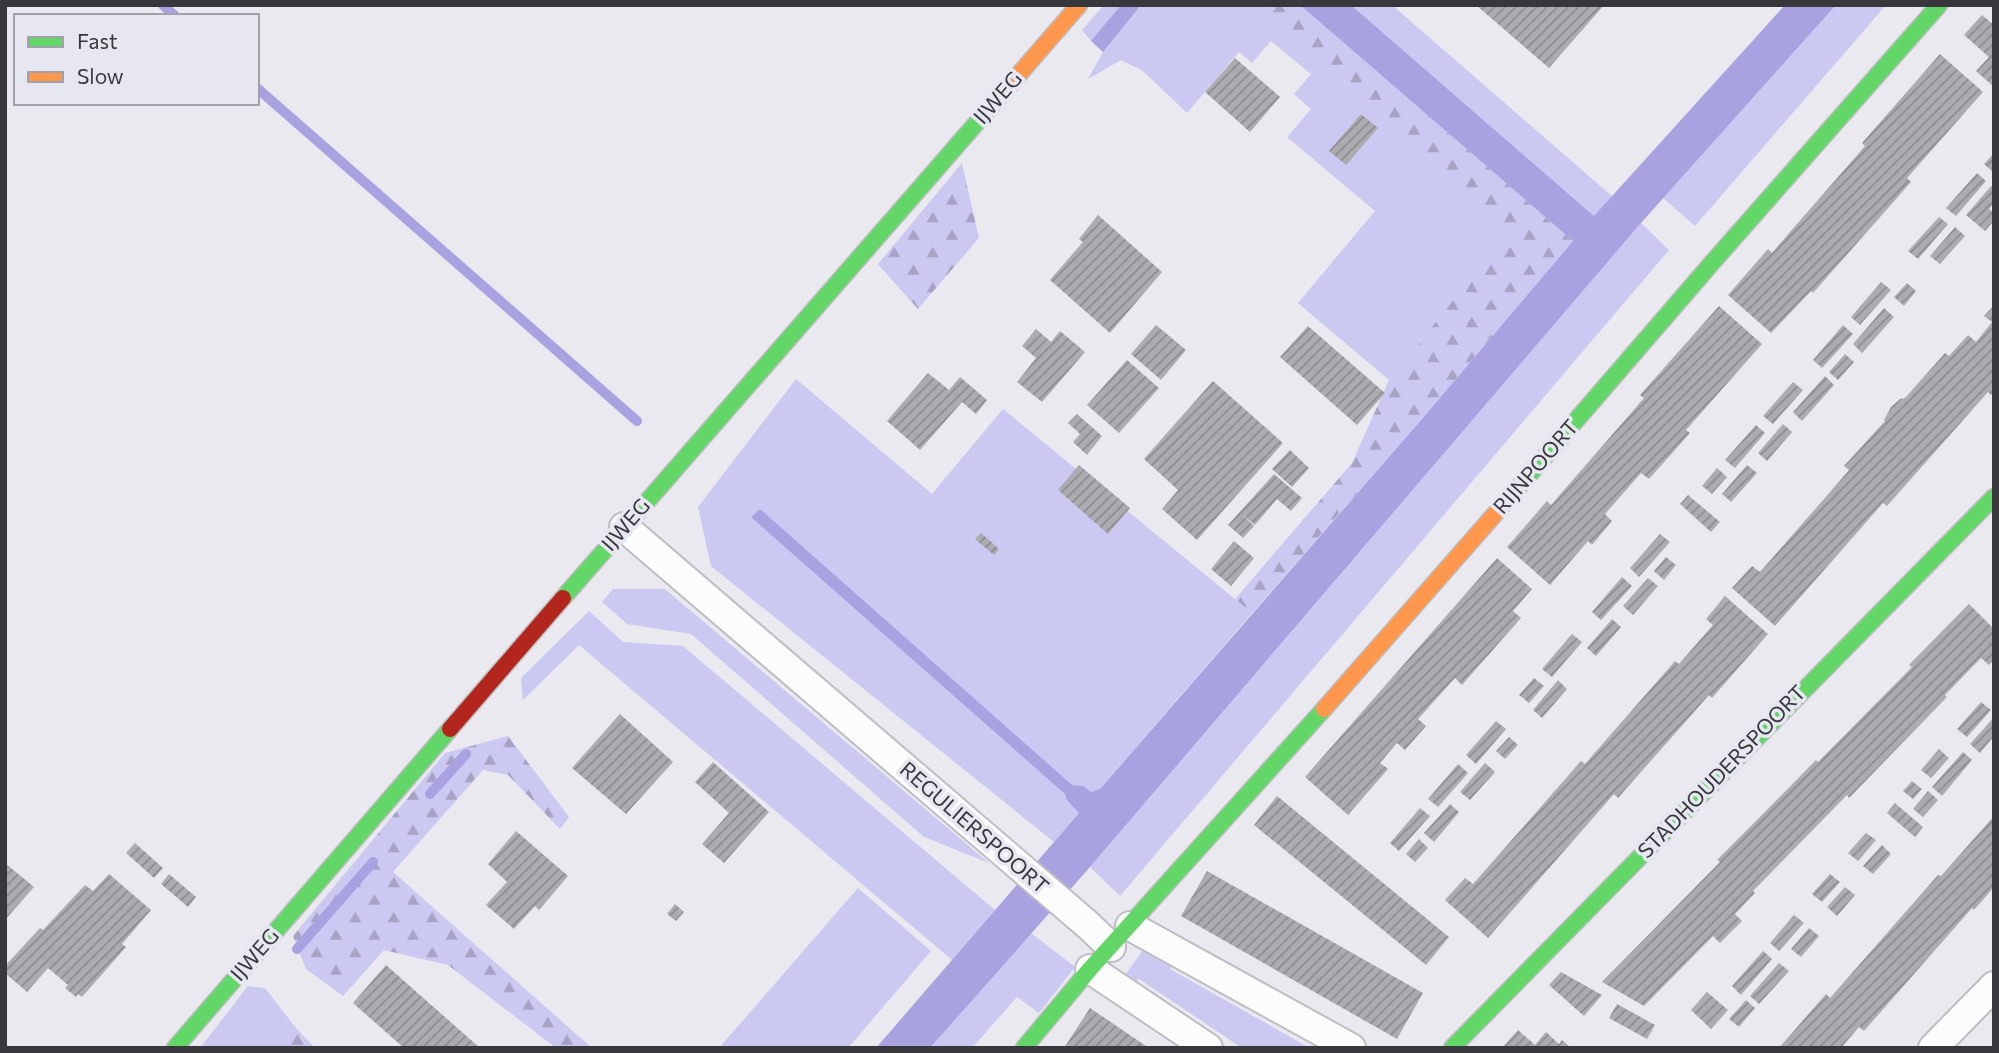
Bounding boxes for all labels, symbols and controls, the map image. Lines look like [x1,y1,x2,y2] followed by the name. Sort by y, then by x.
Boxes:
[14,14,259,105] legend
[77,28,118,53] text: Fast
[77,63,124,88] text: Slow
[967,66,1026,128] street label: IJWEG
[1487,414,1583,518] street label: RIJNPOORT
[595,493,654,555] street label: IJWEG
[1632,679,1810,863] street label: STADHOUDERSPOORT
[896,756,1054,898] street label: REGULIERSPOORT
[224,923,283,985] street label: IJWEG

